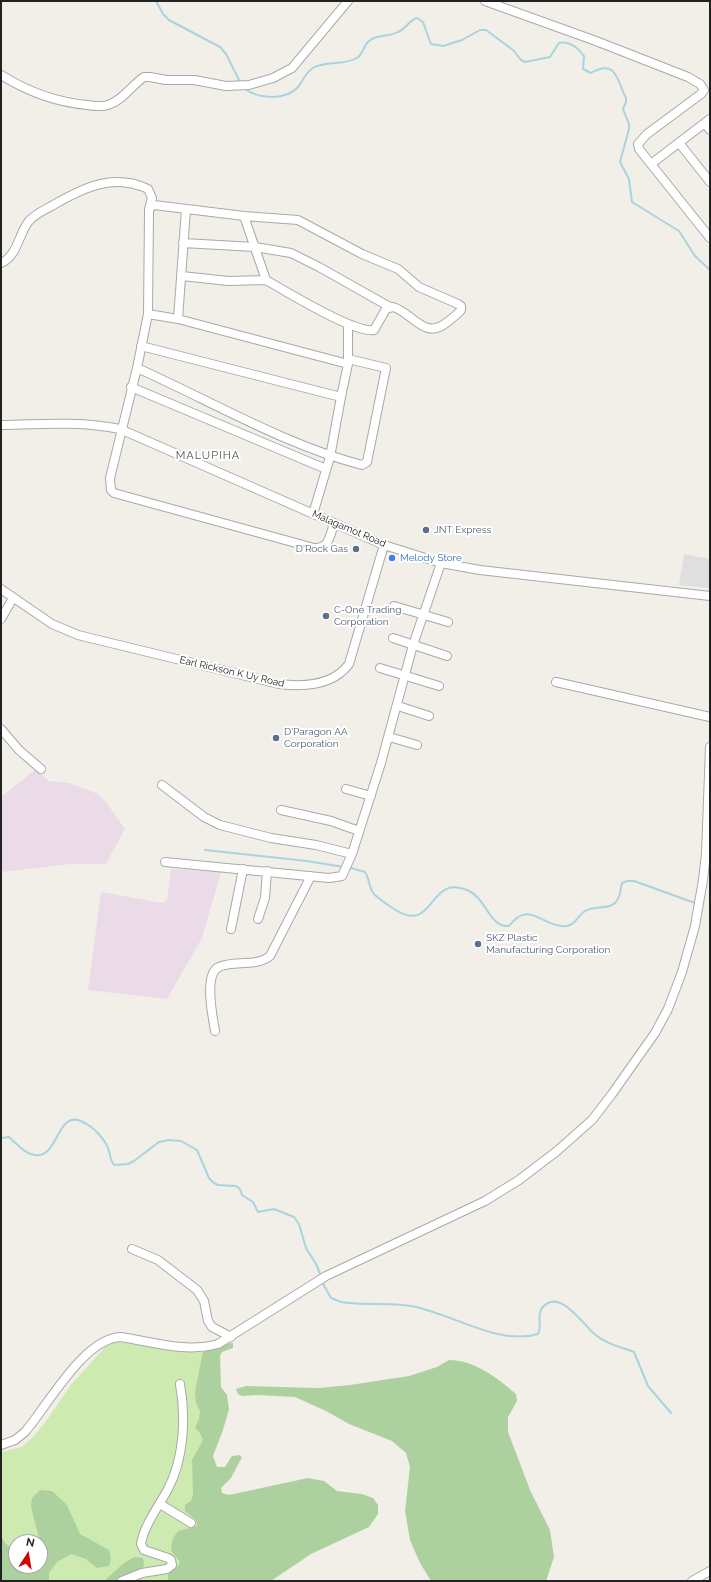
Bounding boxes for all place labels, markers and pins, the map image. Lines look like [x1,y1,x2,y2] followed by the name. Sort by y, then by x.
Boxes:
[434,524,491,536] place label: JNT Express
[421,525,431,535] marker: JNT Express
[296,543,348,555] place label: D'Rock Gas
[351,544,361,554] marker: D'Rock Gas
[400,552,462,564] place label: Melody Store
[387,553,397,563] marker: Melody Store
[334,604,401,628] place label: C-One Trading Corporation
[321,611,331,621] marker: C-One Trading Corporation
[284,726,348,750] place label: D'Paragon AA Corporation
[271,733,281,743] marker: D'Paragon AA Corporation
[486,932,610,956] place label: SKZ Plastic Manufacturing Corporation
[473,939,483,949] marker: SKZ Plastic Manufacturing Corporation

